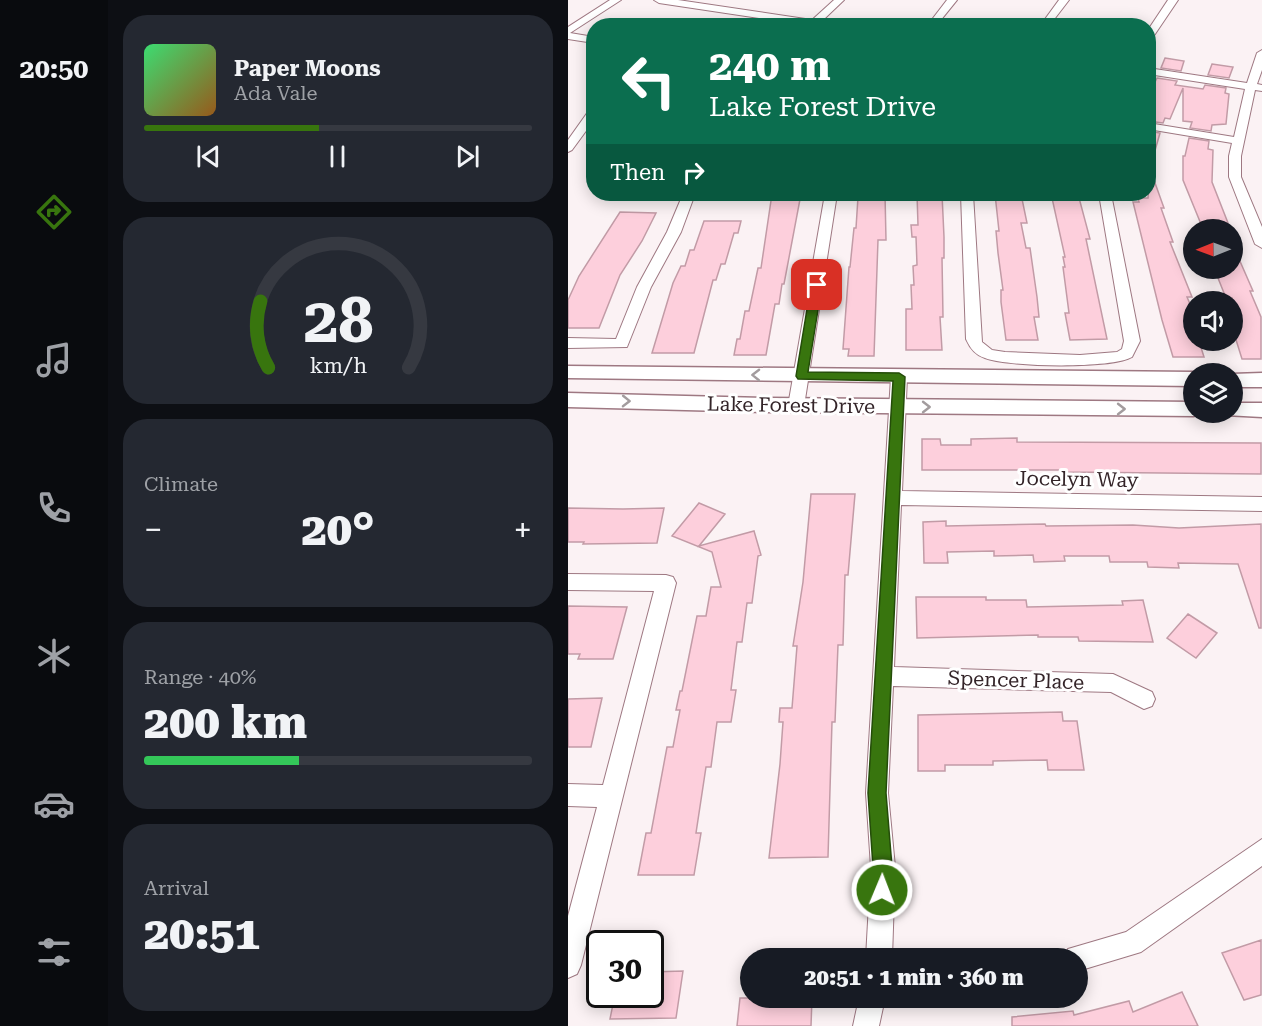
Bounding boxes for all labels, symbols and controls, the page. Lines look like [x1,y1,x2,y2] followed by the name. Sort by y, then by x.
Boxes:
[709,41,831,90] text: 240 m
[610,42,688,120] icon: left
[20,53,88,85] text: 20:50
[234,56,381,81] text: Paper Moons
[234,81,317,105] text: Ada Vale
[709,91,936,123] text: Lake Forest Drive
[192,140,225,173] icon: previous
[321,140,354,173] icon: pause
[451,140,484,173] icon: next
[677,156,710,189] icon: right
[610,160,665,185] text: Then
[33,191,75,233] icon: directions
[1183,219,1243,279] north arrow
[1183,219,1243,423] map controls
[791,259,842,310] pin
[800,268,833,301] icon: arrive
[303,284,373,357] text: 28
[1183,291,1243,351] button: sound
[33,339,75,381] icon: music
[309,353,367,378] text: km/h
[1183,363,1243,423] button: layers
[752,369,761,382] one-way arrow
[707,392,875,418] street label: Lake Forest Drive
[622,395,631,408] one-way arrow
[922,401,931,413] one-way arrow
[1117,403,1126,415] one-way arrow
[1015,466,1139,492] street label: Jocelyn Way
[144,472,218,496] text: Climate
[33,487,75,529] icon: phone
[302,503,375,556] text: 20°
[144,510,162,549] text: −
[514,510,532,549] text: +
[33,635,75,677] icon: climate
[144,665,256,689] text: Range · 40%
[947,666,1085,694] street label: Spencer Place
[144,696,307,749] text: 200 km
[33,783,75,825] icon: car
[850,858,914,922] position arrow
[144,876,209,900] text: Arrival
[144,907,260,960] text: 20:51
[586,930,664,1008] speed limit sign: 30
[33,931,75,973] icon: filters
[804,965,1024,990] text: 20:51 · 1 min · 360 m

